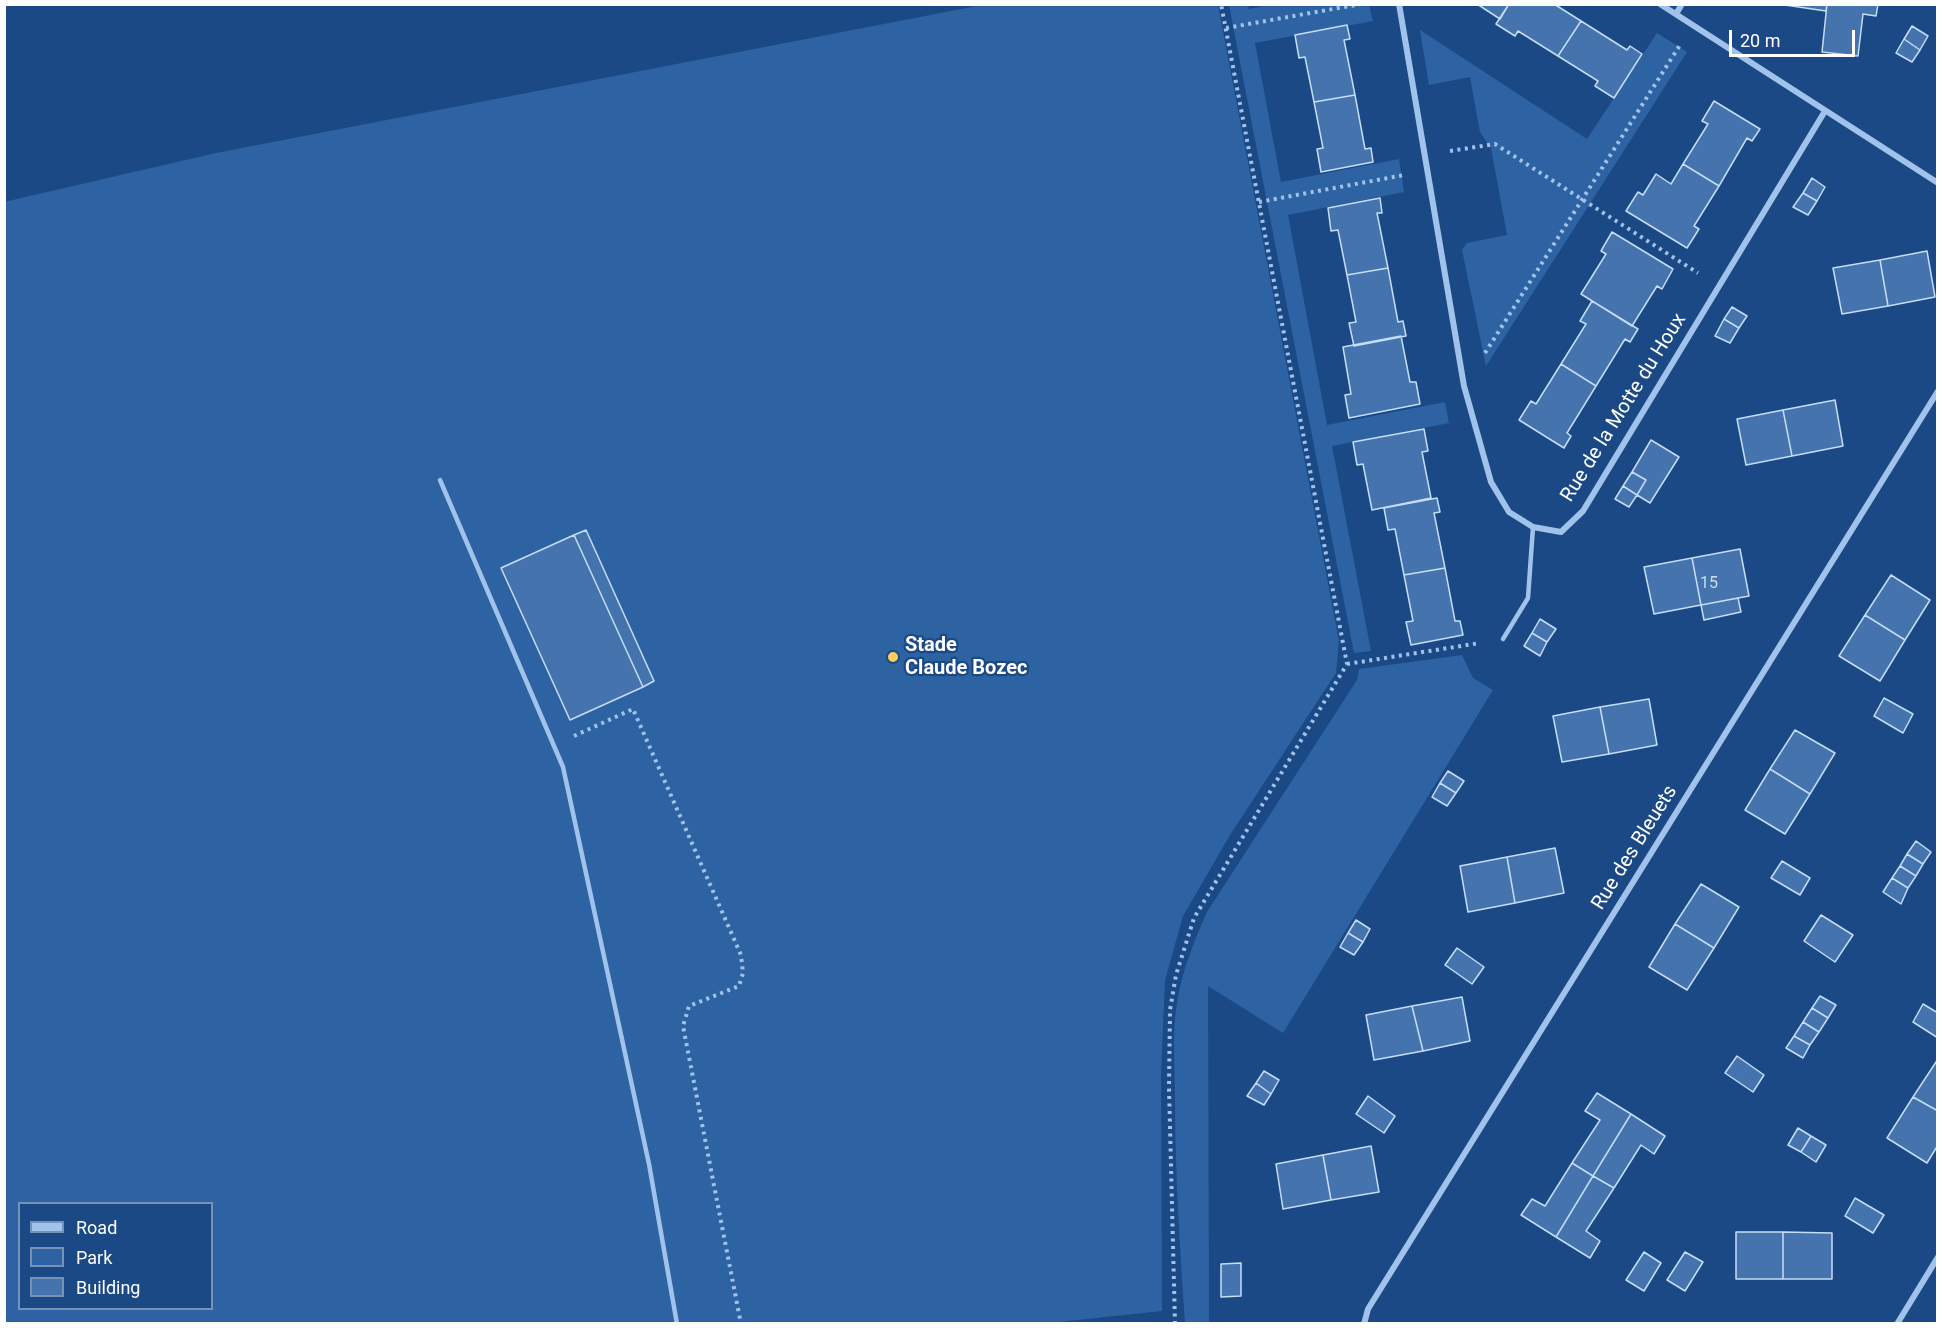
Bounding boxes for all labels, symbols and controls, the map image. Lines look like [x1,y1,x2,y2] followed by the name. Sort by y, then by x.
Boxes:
[1732,18,1858,56] scale bar
[1740,30,1780,51] text: 20 m
[1556,309,1692,507] street label: Rue de la Motte du Houx
[1700,574,1718,594] house number: 15
[905,634,1027,681] place label: Stade Claude Bozec
[886,650,900,664] marker: Stade Claude Bozec
[1587,781,1683,915] street label: Rue des Bleuets
[18,1202,213,1310] legend
[76,1217,117,1238] text: Road
[76,1247,112,1268] text: Park
[76,1277,140,1298] text: Building

